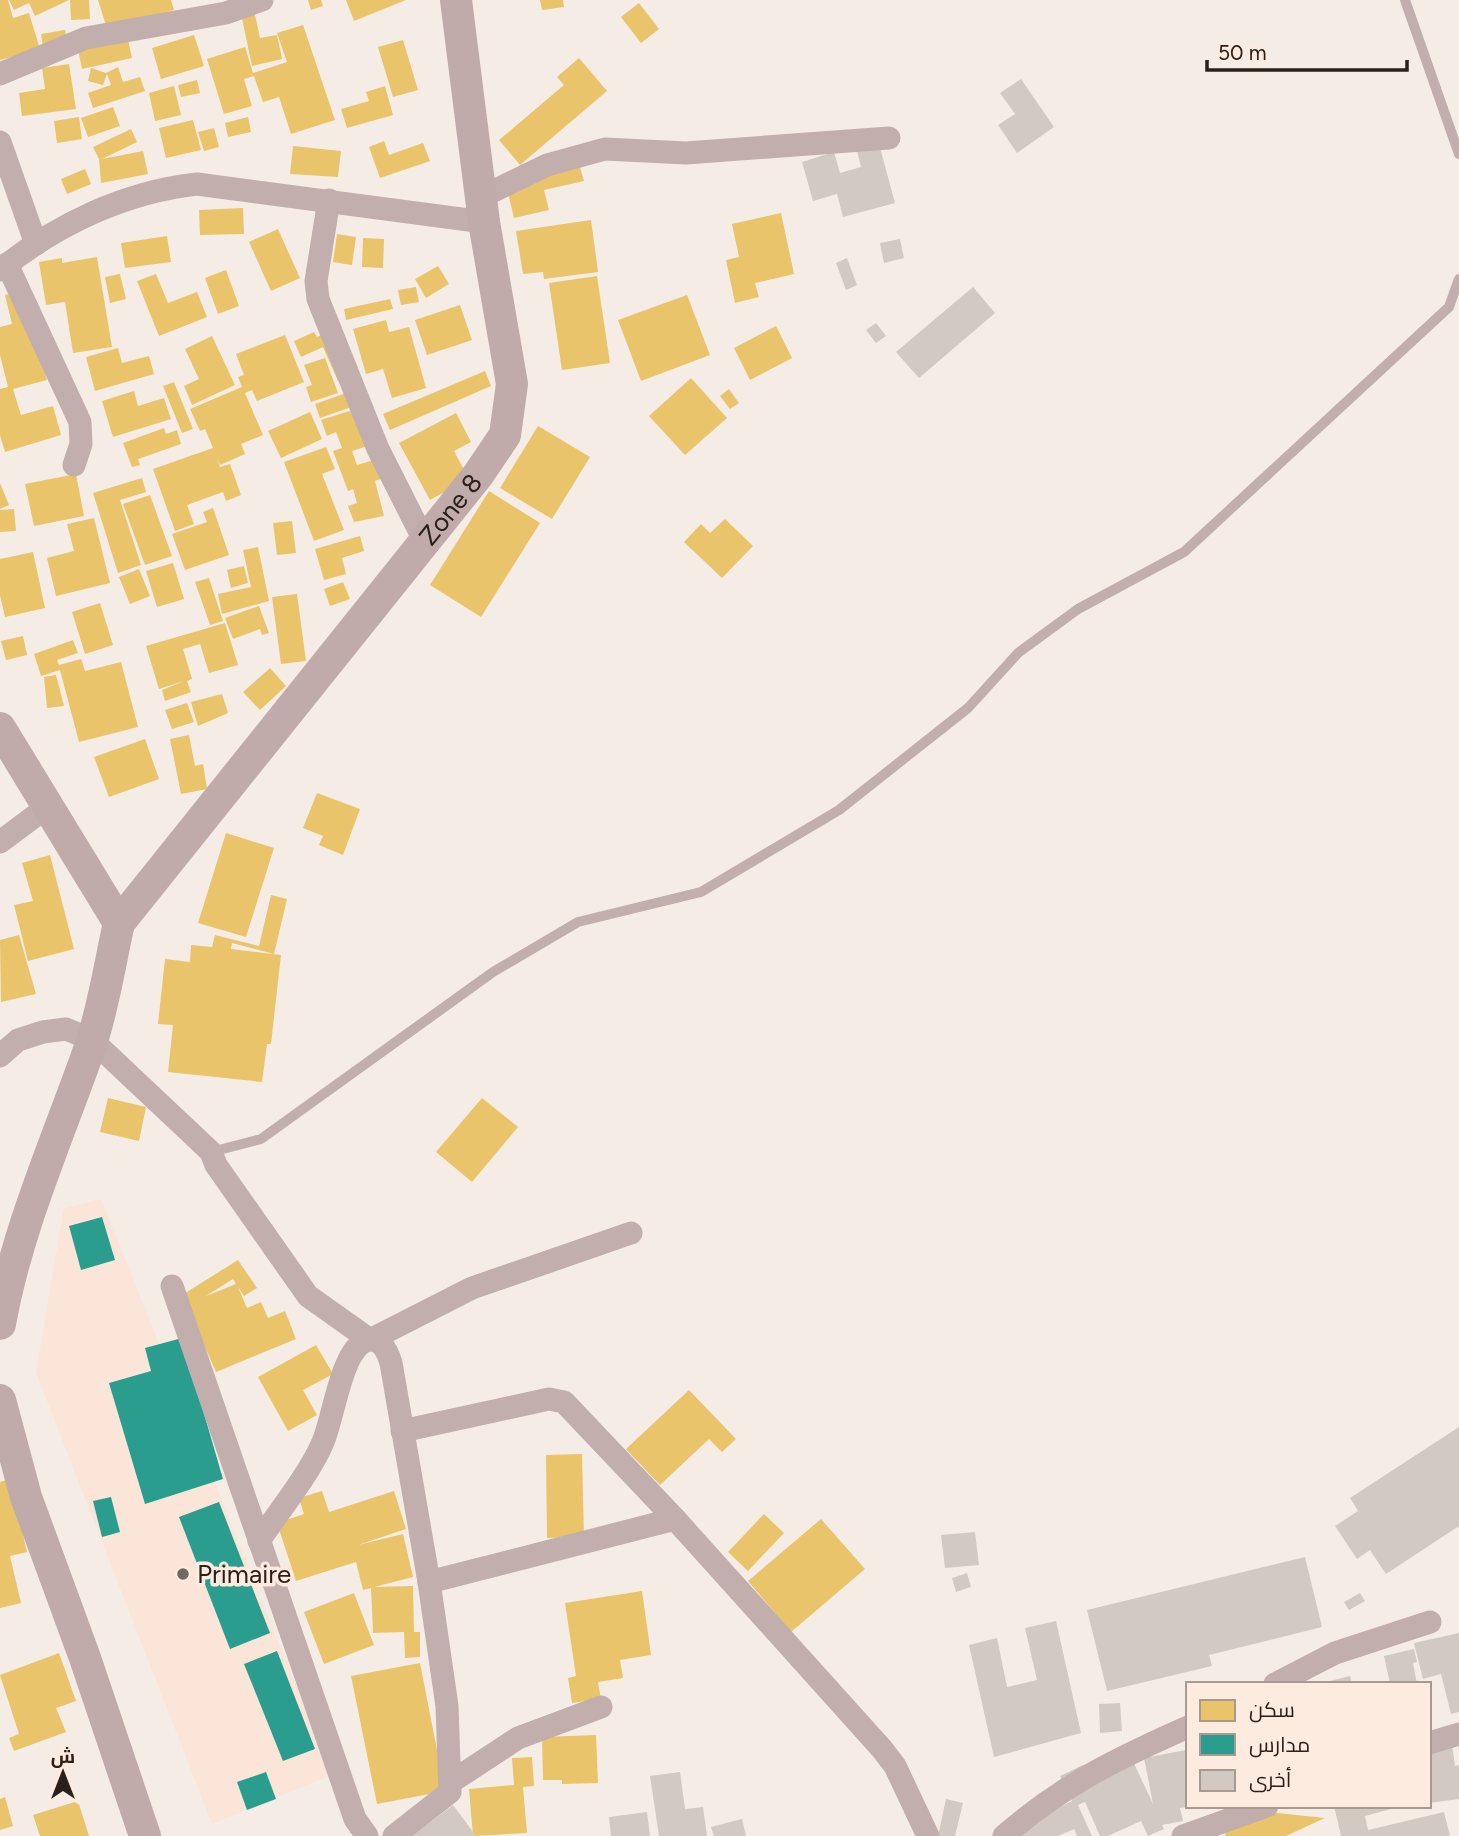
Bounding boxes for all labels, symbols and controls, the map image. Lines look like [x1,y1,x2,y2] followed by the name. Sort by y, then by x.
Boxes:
[1207,28,1406,72] scale bar
[1218,40,1267,65] text: 50 m
[412,467,489,552] street label: Zone 8
[197,1558,291,1590] place label: Primaire
[175,1566,191,1582] marker: Primaire
[1186,1682,1431,1808] legend
[1249,1697,1295,1723] text: سكن
[1249,1732,1310,1758] text: مدارس
[28,1738,98,1808] north arrow
[51,1745,75,1768] text: ش
[1249,1767,1291,1793] text: أخرى

